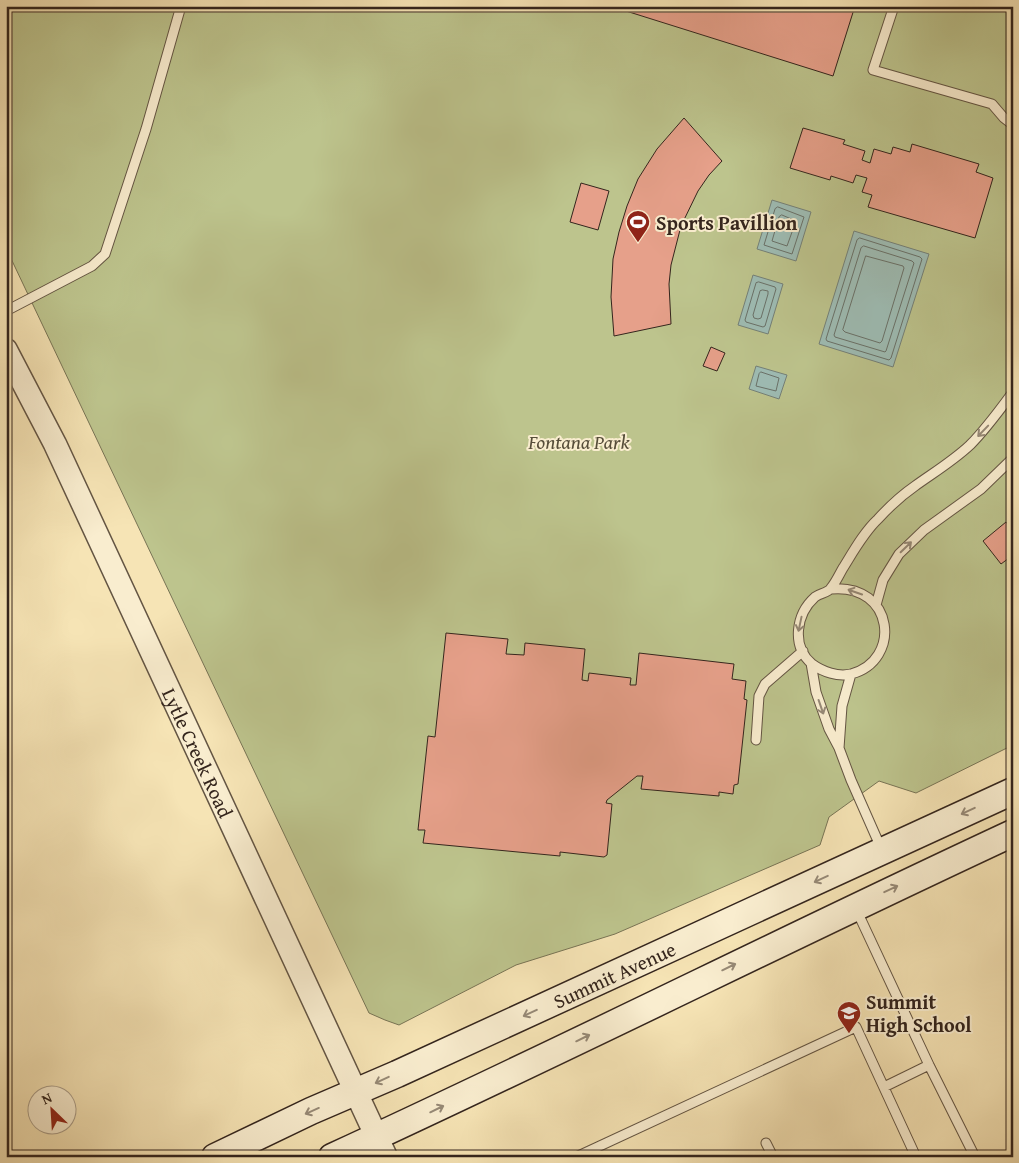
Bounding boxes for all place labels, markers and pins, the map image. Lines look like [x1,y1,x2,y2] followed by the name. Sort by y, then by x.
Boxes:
[656,208,798,237] place label: Sports Pavillion
[625,209,651,243] sports icon: Sports Pavillion
[866,987,972,1039] place label: Summit High School
[836,1000,862,1034] school or university icon: Summit High School

